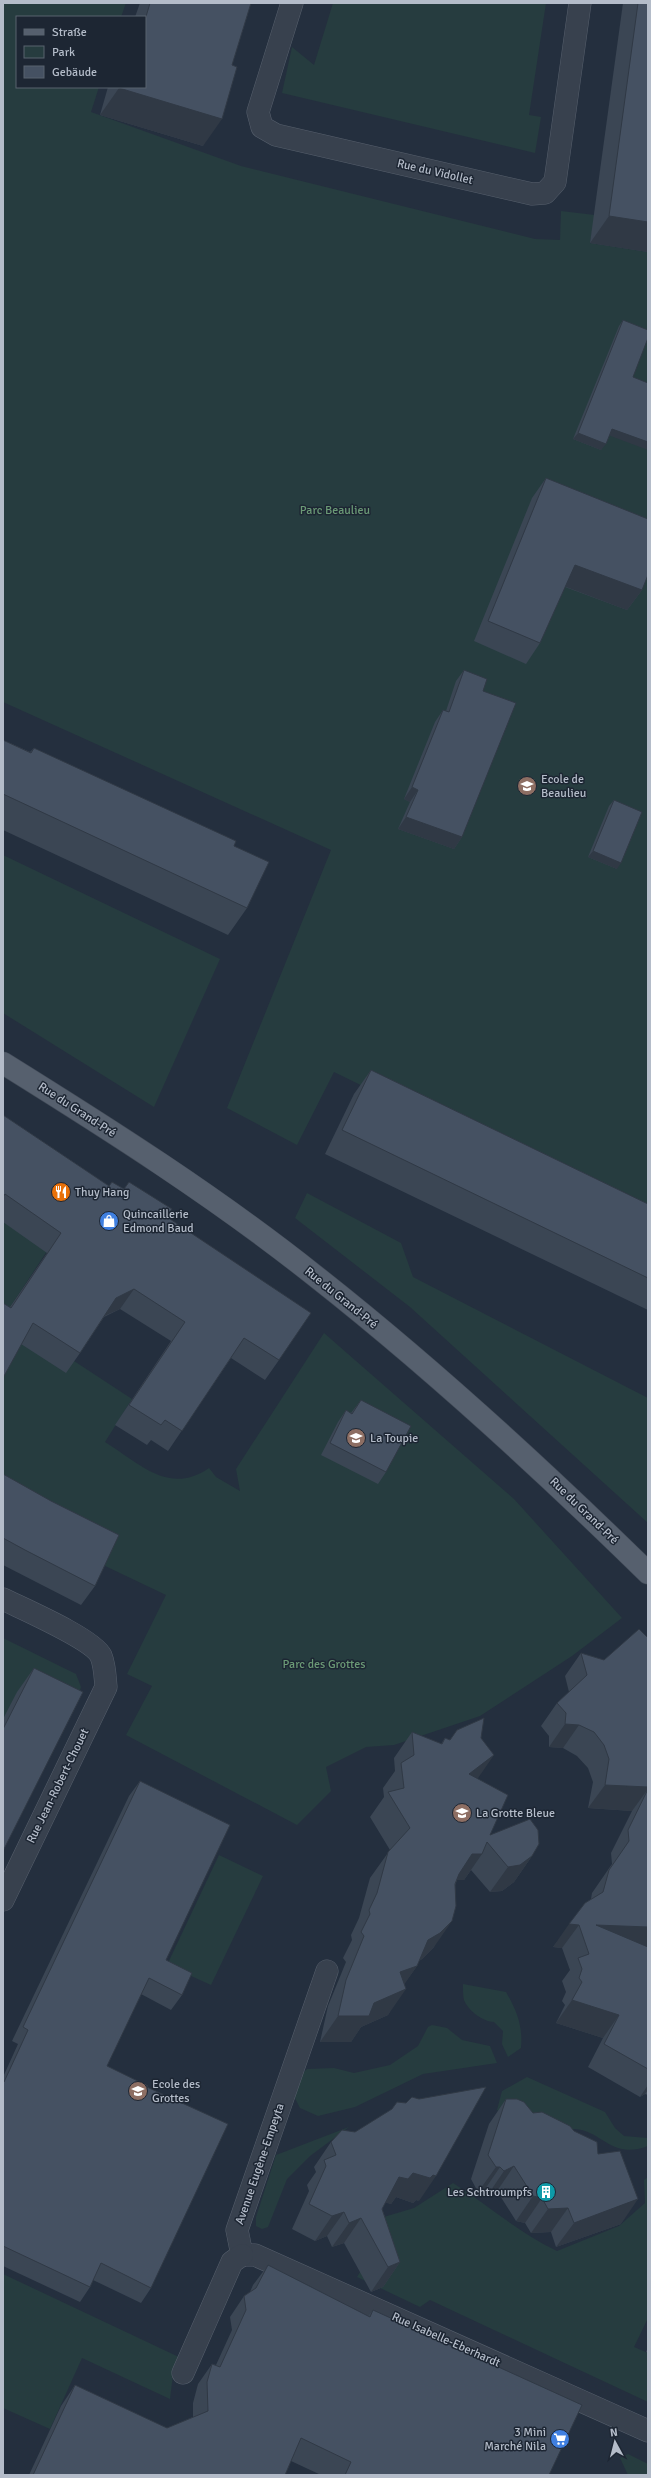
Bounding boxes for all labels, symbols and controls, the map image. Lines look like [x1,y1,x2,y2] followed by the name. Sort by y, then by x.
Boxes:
[16,16,146,88] legend
[52,25,87,40] text: Straße
[52,45,75,60] text: Park
[52,65,97,80] text: Gebäude
[396,156,474,188] street label: Rue du Vidollet
[300,503,370,518] park label: Parc Beaulieu
[541,772,586,801] place label: Ecole de Beaulieu
[516,775,538,797] school or university icon: Ecole de Beaulieu
[35,1079,119,1141] street label: Rue du Grand-Pré
[50,1181,72,1203] restaurant icon: Thuy Hang
[75,1185,129,1200] place label: Thuy Hang
[123,1207,194,1236] place label: Quincaillerie Edmond Baud
[98,1210,120,1232] shop icon: Quincaillerie Edmond Baud
[301,1264,381,1332] street label: Rue du Grand-Pré
[345,1427,367,1449] school or university icon: La Toupie
[370,1431,418,1446] place label: La Toupie
[547,1474,621,1548] street label: Rue du Grand-Pré
[283,1657,365,1672] park label: Parc des Grottes
[24,1726,92,1846] street label: Rue Jean-Robert-Chouet
[451,1802,473,1824] school or university icon: La Grotte Bleue
[476,1806,555,1821] place label: La Grotte Bleue
[152,2077,200,2106] place label: Ecole des Grottes
[127,2080,149,2102] school or university icon: Ecole des Grottes
[232,2101,288,2227] street label: Avenue Eugène-Empeyta
[535,2181,557,2203] building icon: Les Schtroumpfs
[447,2185,532,2200] place label: Les Schtroumpfs
[389,2309,503,2371] street label: Rue Isabelle-Eberhardt
[595,2422,635,2462] north arrow
[484,2425,546,2454] place label: 3 Mini Marché Nila
[609,2426,618,2439] text: N
[549,2428,571,2450] supermarket icon: 3 Mini Marché Nila

